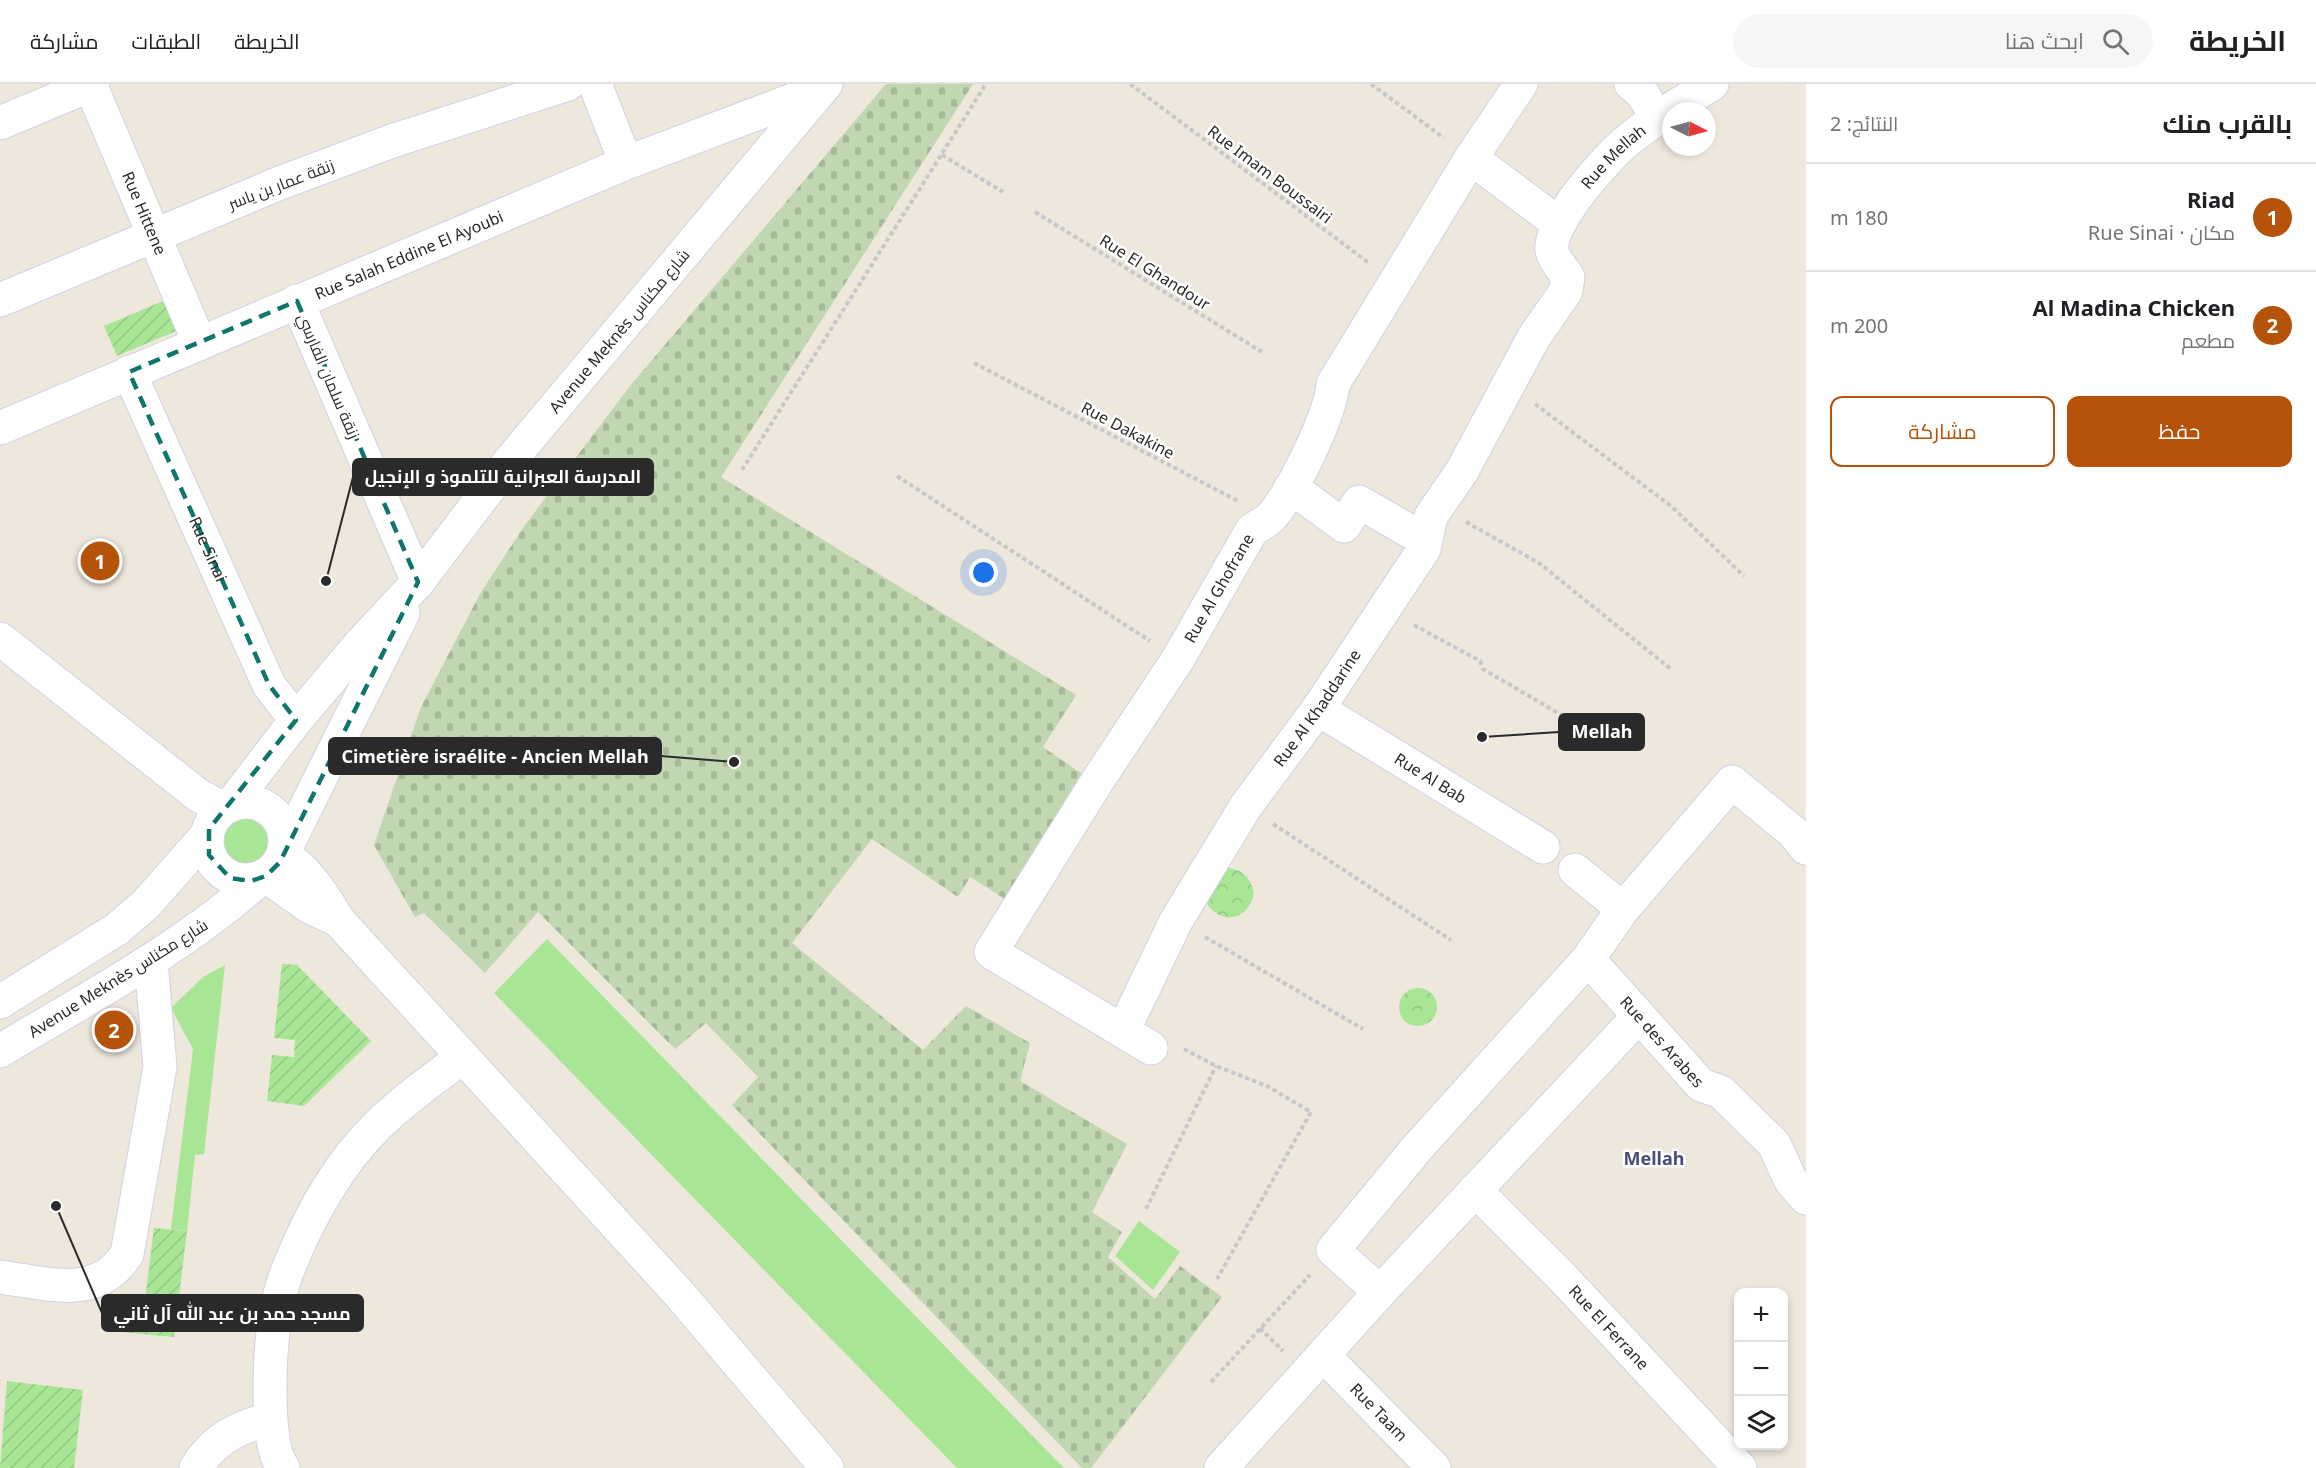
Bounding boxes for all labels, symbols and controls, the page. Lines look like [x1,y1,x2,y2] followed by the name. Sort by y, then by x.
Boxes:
[1733,14,2153,68] search box
[2189,21,2286,59] text: الخريطة
[2005,25,2084,55] text: ابحث هنا
[2099,25,2132,58] icon: search
[30,27,99,55] text: مشاركة
[132,27,201,55] text: الطبقات
[234,27,300,55] text: الخريطة
[1662,102,1716,156] north arrow
[2163,105,2292,141] text: بالقرب منك
[1830,110,1898,137] text: النتائج: 2
[1576,119,1650,194] street label: Rue Mellah
[1203,120,1337,228] street label: Rue Imam Boussairi
[224,154,337,215] street label: زنقة عمار بن ياسر
[117,168,172,258] street label: Rue Hittene
[2187,184,2235,214] text: Riad
[1830,204,1888,231] text: 180 m
[2267,204,2278,231] text: 1
[311,205,507,305] street label: Rue Salah Eddine El Ayoubi
[2088,219,2235,246] text: مكان · Rue Sinai
[1095,229,1215,315] street label: Rue El Ghandour
[544,244,695,418] street label: Avenue Meknès شارع مكناس
[2032,292,2235,322] text: Al Madina Chicken
[291,310,365,443] street label: زنقة سلمان الفارسي
[1830,312,1888,339] text: 200 m
[2267,312,2278,339] text: 2
[2181,327,2235,354] text: مطعم
[1077,396,1179,464] street label: Rue Dakakine
[1830,396,2055,467] button: مشاركة
[2067,396,2292,467] button: حفظ
[353,459,653,495] callout: المدرسة العبرانية للتلموذ و الإنجيل
[365,464,641,489] text: المدرسة العبرانية للتلموذ و الإنجيل
[184,513,232,585] street label: Rue Sinai
[1179,529,1259,647] street label: Rue Al Ghofrane
[80,538,120,584] pin: 1
[969,558,998,587] your location
[1268,645,1366,771] street label: Rue Al Khaddarine
[1559,714,1644,750] callout: Mellah
[1572,719,1632,743] text: Mellah
[329,738,661,774] callout: Cimetière israélite - Ancien Mellah
[341,744,649,768] text: Cimetière israélite - Ancien Mellah
[1390,748,1471,809] street label: Rue Al Bab
[24,914,213,1043] street label: Avenue Meknès شارع مكناس
[1615,991,1709,1092] street label: Rue des Arabes
[94,1008,134,1052] pin: 2
[1624,1146,1684,1170] district label: Mellah
[1564,1280,1654,1375] street label: Rue El Ferrane
[1734,1288,1788,1450] map controls
[1734,1288,1788,1342] button: +
[102,1295,363,1331] callout: مسجد حمد بن عبد الله آل ثاني
[113,1301,351,1329] text: مسجد حمد بن عبد الله آل ثاني
[1734,1342,1788,1396] button: −
[1345,1378,1413,1446] street label: Rue Taam
[1734,1396,1788,1450] button: layers

